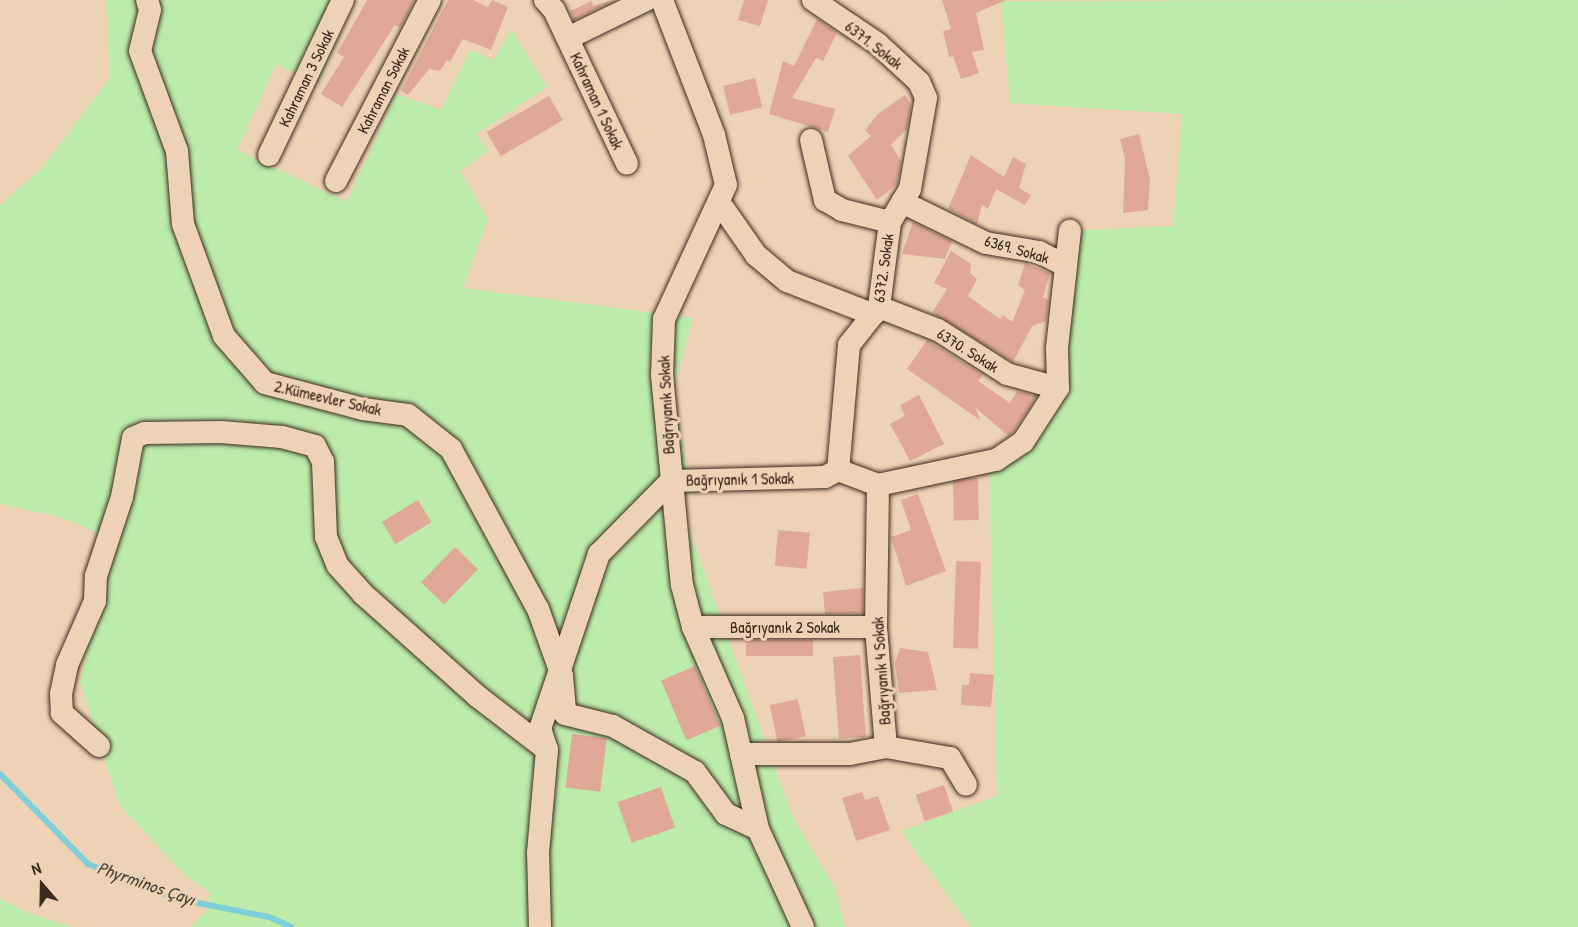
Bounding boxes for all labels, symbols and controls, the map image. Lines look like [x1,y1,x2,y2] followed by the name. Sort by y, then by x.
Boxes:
[841,17,907,73] street label: 6371. Sokak
[274,26,338,130] street label: Kahraman 3 Sokak
[353,43,413,137] street label: Kahraman Sokak
[566,50,628,152] street label: Kahraman 1 Sokak
[983,231,1051,267] street label: 6369. Sokak
[869,232,897,304] street label: 6372. Sokak
[934,324,1002,376] street label: 6370. Sokak
[654,355,678,455] street label: Bağrıyanık Sokak
[272,376,384,420] street label: 2.Kümeevler Sokak
[686,468,794,490] street label: Bağrıyanık 1 Sokak
[868,616,894,726] street label: Bağrıyanık 4 Sokak
[730,617,840,637] street label: Bağrıyanık 2 Sokak
[12,855,72,915] north arrow
[28,856,44,880] text: N
[94,857,198,911] water label: Phyrminos Çayı

